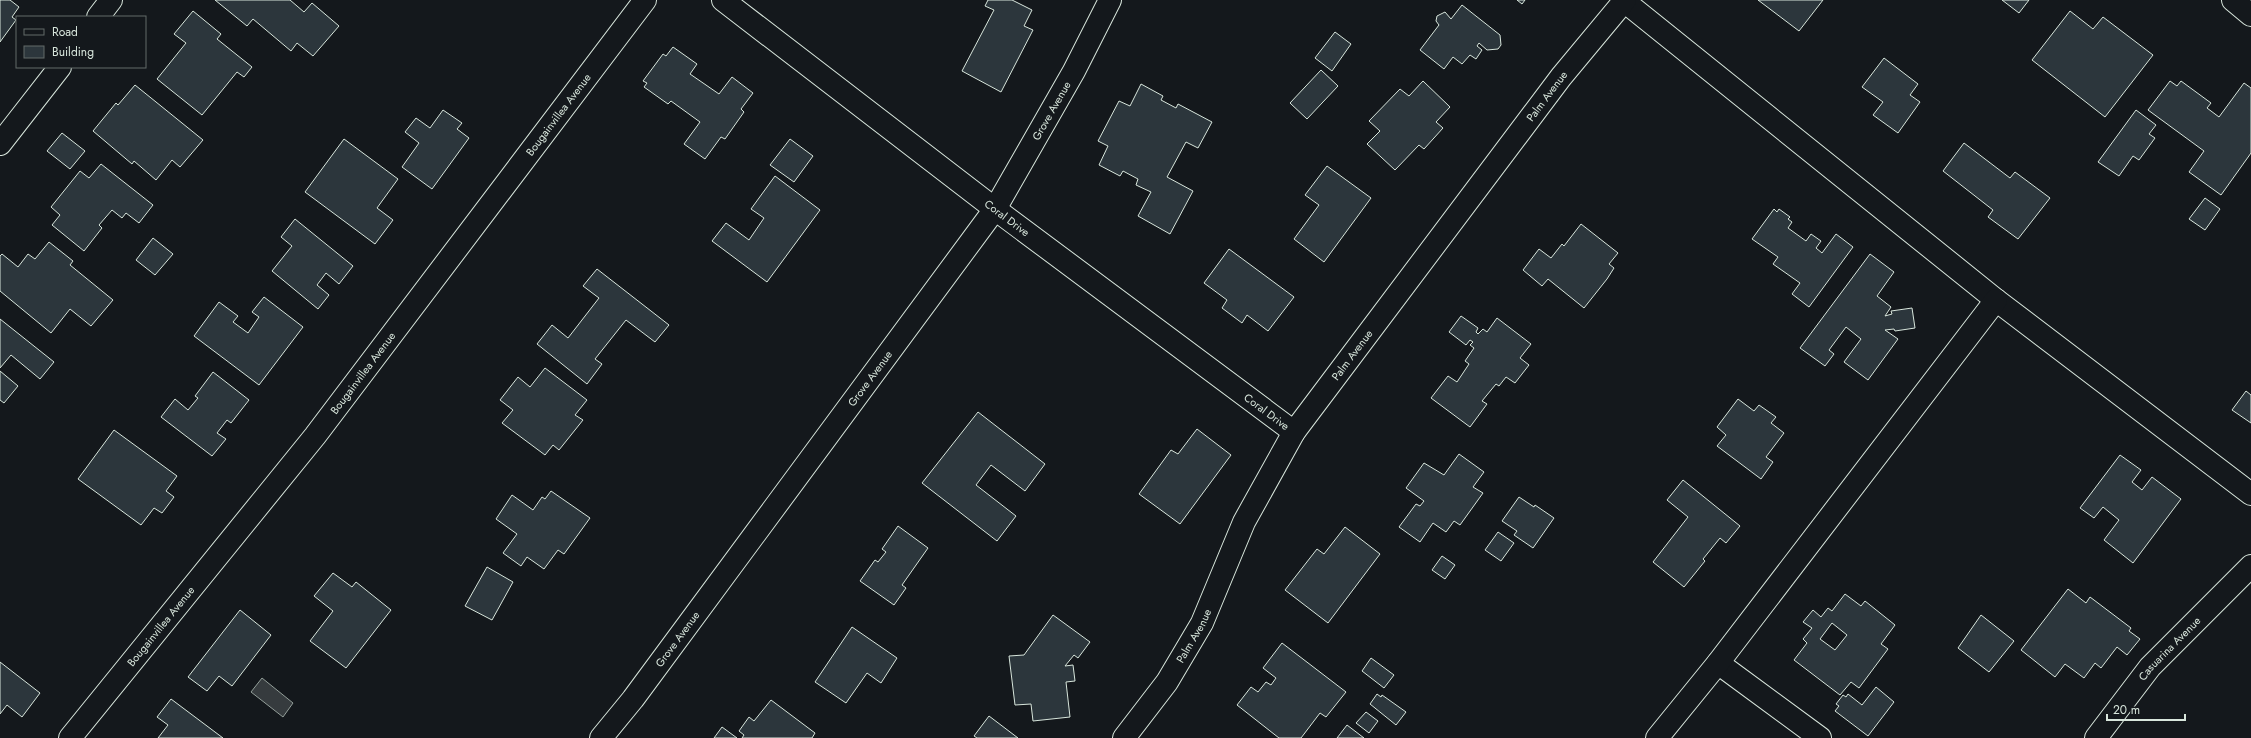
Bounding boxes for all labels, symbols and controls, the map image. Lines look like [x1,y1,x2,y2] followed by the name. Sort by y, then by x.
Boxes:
[16,16,146,68] legend
[52,23,78,41] text: Road
[52,43,94,61] text: Building
[1522,67,1571,125] street label: Palm Avenue
[522,70,595,159] street label: Bougainvillea Avenue
[1028,78,1075,143] street label: Grove Avenue
[981,196,1033,240] street label: Coral Drive
[1328,326,1377,384] street label: Palm Avenue
[326,328,399,417] street label: Bougainvillea Avenue
[844,347,896,410] street label: Grove Avenue
[1241,389,1293,434] street label: Coral Drive
[123,582,198,670] street label: Bougainvillea Avenue
[1172,606,1215,666] street label: Palm Avenue
[651,607,704,670] street label: Grove Avenue
[2135,613,2204,684] street label: Casuarina Avenue
[2107,696,2185,722] scale bar
[2113,701,2140,719] text: 20 m

